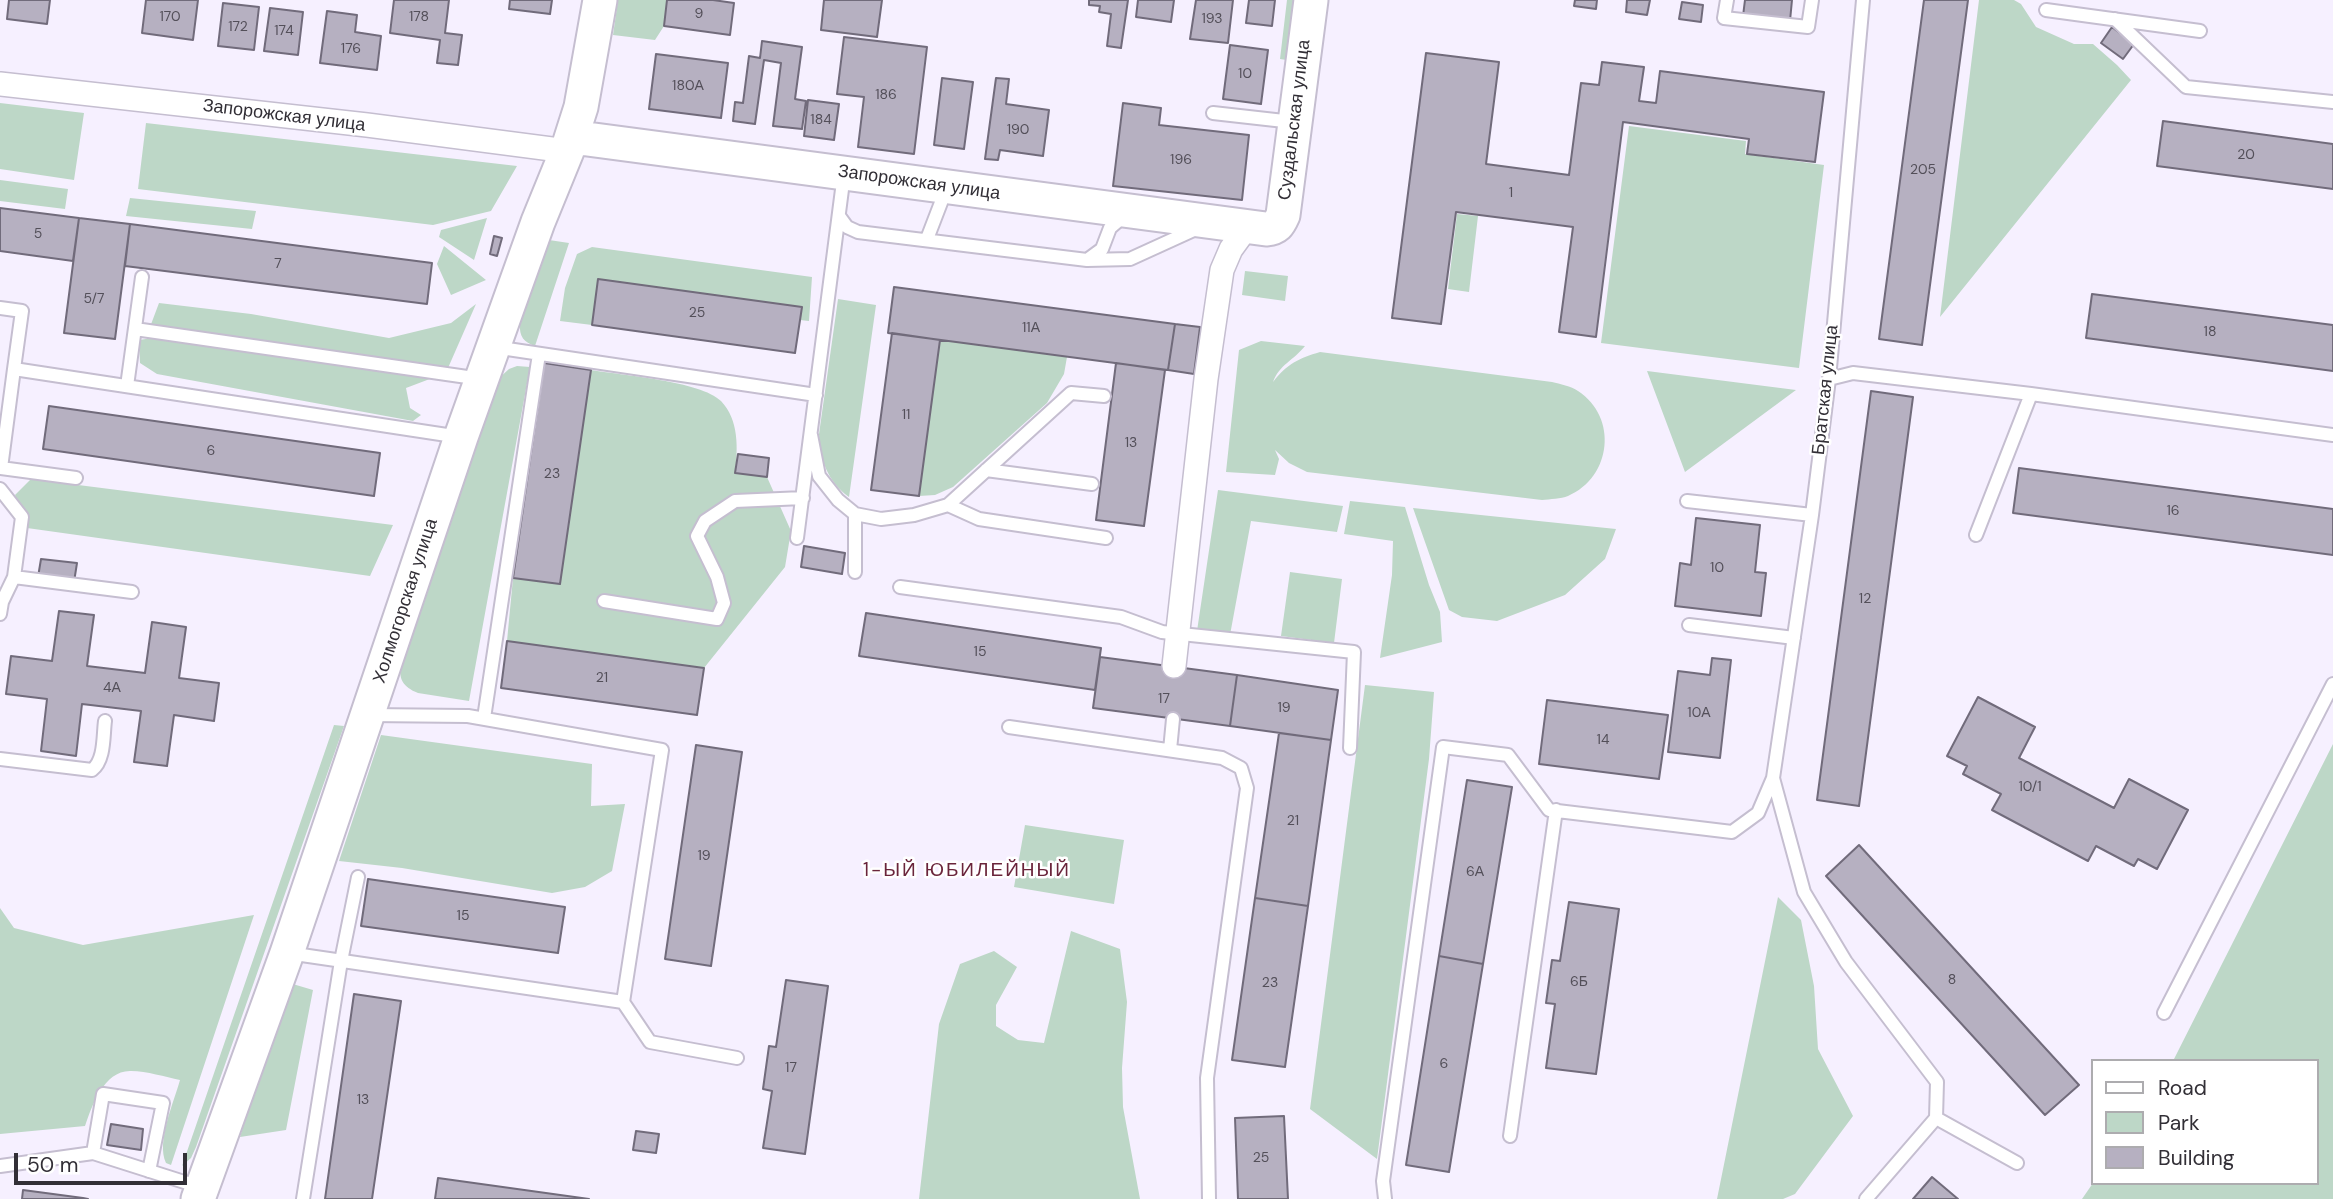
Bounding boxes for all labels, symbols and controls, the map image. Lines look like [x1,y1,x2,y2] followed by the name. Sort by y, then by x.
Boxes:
[695,6,703,22] house number: 9
[159,9,181,25] house number: 170
[409,9,429,25] house number: 178
[1201,11,1223,27] house number: 193
[228,19,248,35] house number: 172
[274,23,294,39] house number: 174
[1274,39,1316,201] street label: Суздальская улица
[341,41,361,57] house number: 176
[1238,66,1252,82] house number: 10
[672,78,704,94] house number: 180А
[875,87,897,103] house number: 186
[201,95,367,137] street label: Запорожская улица
[810,112,832,128] house number: 184
[1007,122,1029,138] house number: 190
[2237,147,2255,163] house number: 20
[1170,152,1192,168] house number: 196
[836,161,1002,205] street label: Запорожская улица
[1910,162,1936,178] house number: 205
[1509,185,1513,201] house number: 1
[34,226,42,242] house number: 5
[274,256,282,272] house number: 7
[83,291,105,307] house number: 5/7
[689,305,705,321] house number: 25
[1022,320,1040,336] house number: 11А
[1808,324,1844,456] street label: Братская улица
[2204,324,2216,340] house number: 18
[902,407,910,423] house number: 11
[1125,435,1137,451] house number: 13
[207,443,215,459] house number: 6
[544,466,560,482] house number: 23
[2166,503,2180,519] house number: 16
[369,516,443,686] street label: Холмогорская улица
[1710,560,1724,576] house number: 10
[1859,591,1871,607] house number: 12
[974,644,986,660] house number: 15
[596,670,608,686] house number: 21
[103,680,121,696] house number: 4А
[1158,691,1170,707] house number: 17
[1277,700,1291,716] house number: 19
[1687,705,1711,721] house number: 10А
[1597,732,1609,748] house number: 14
[2018,779,2042,795] house number: 10/1
[1287,813,1299,829] house number: 21
[697,848,711,864] house number: 19
[865,860,1069,882] district label: 1-ЫЙ ЮБИЛЕЙНЫЙ
[1466,864,1484,880] house number: 6А
[457,908,469,924] house number: 15
[1948,972,1956,988] house number: 8
[1570,974,1588,990] house number: 6Б
[1262,975,1278,991] house number: 23
[1440,1056,1448,1072] house number: 6
[2092,1059,2319,1185] legend
[785,1060,797,1076] house number: 17
[2158,1074,2207,1102] text: Road
[357,1092,369,1108] house number: 13
[2158,1109,2199,1137] text: Park
[18,1140,191,1184] scale bar
[2158,1144,2234,1172] text: Building
[1253,1150,1269,1166] house number: 25
[27,1151,78,1179] text: 50 m

